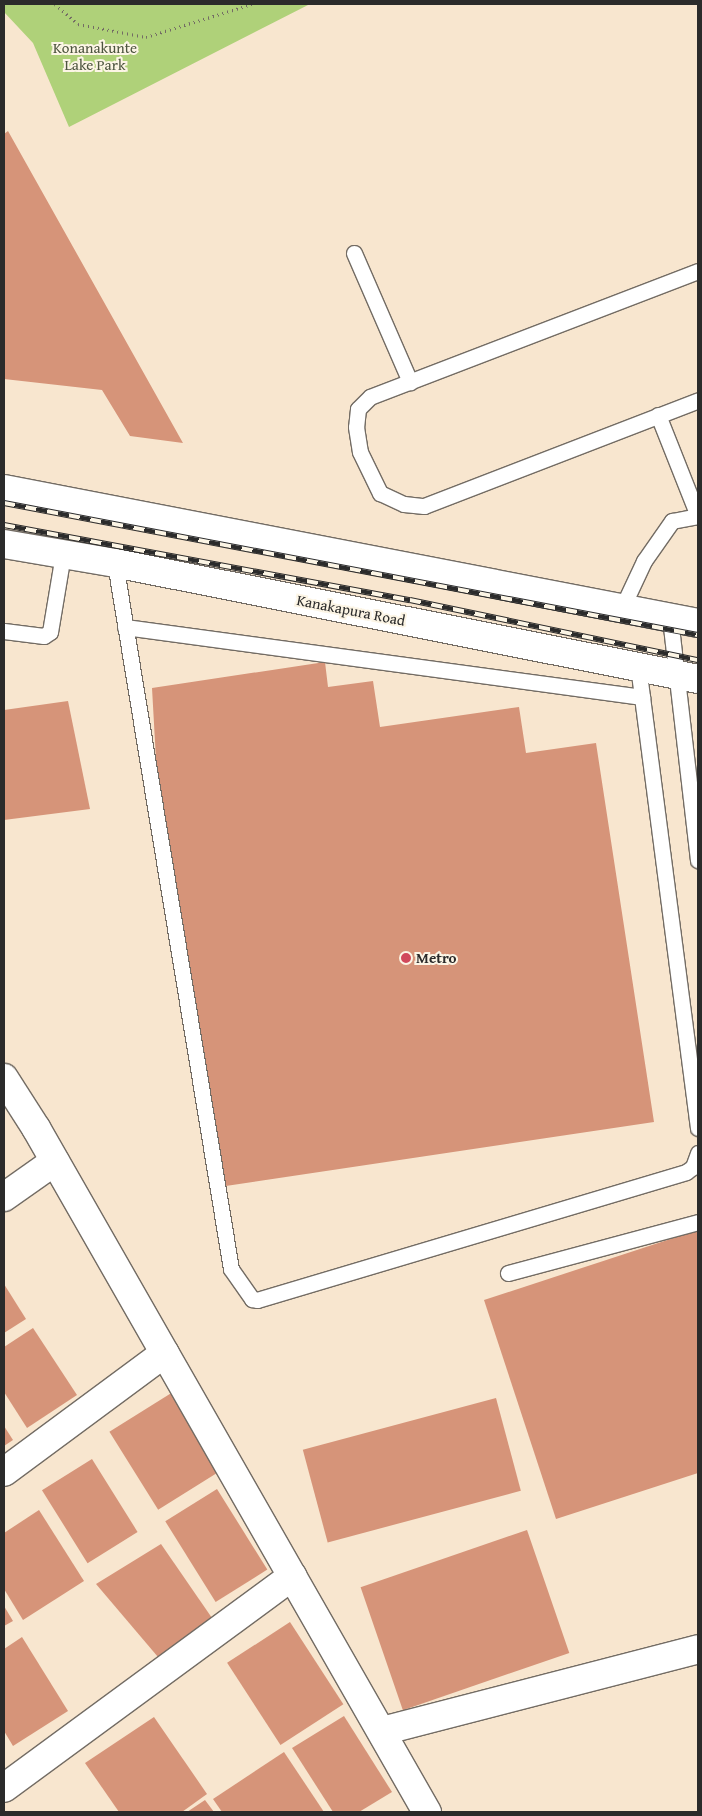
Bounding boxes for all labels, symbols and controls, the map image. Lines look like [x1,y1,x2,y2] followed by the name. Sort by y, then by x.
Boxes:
[53,38,137,73] park label: Konanakunte Lake Park
[295,591,407,629] street label: Kanakapura Road
[416,949,457,967] place label: Metro
[400,952,412,964] marker: Metro

